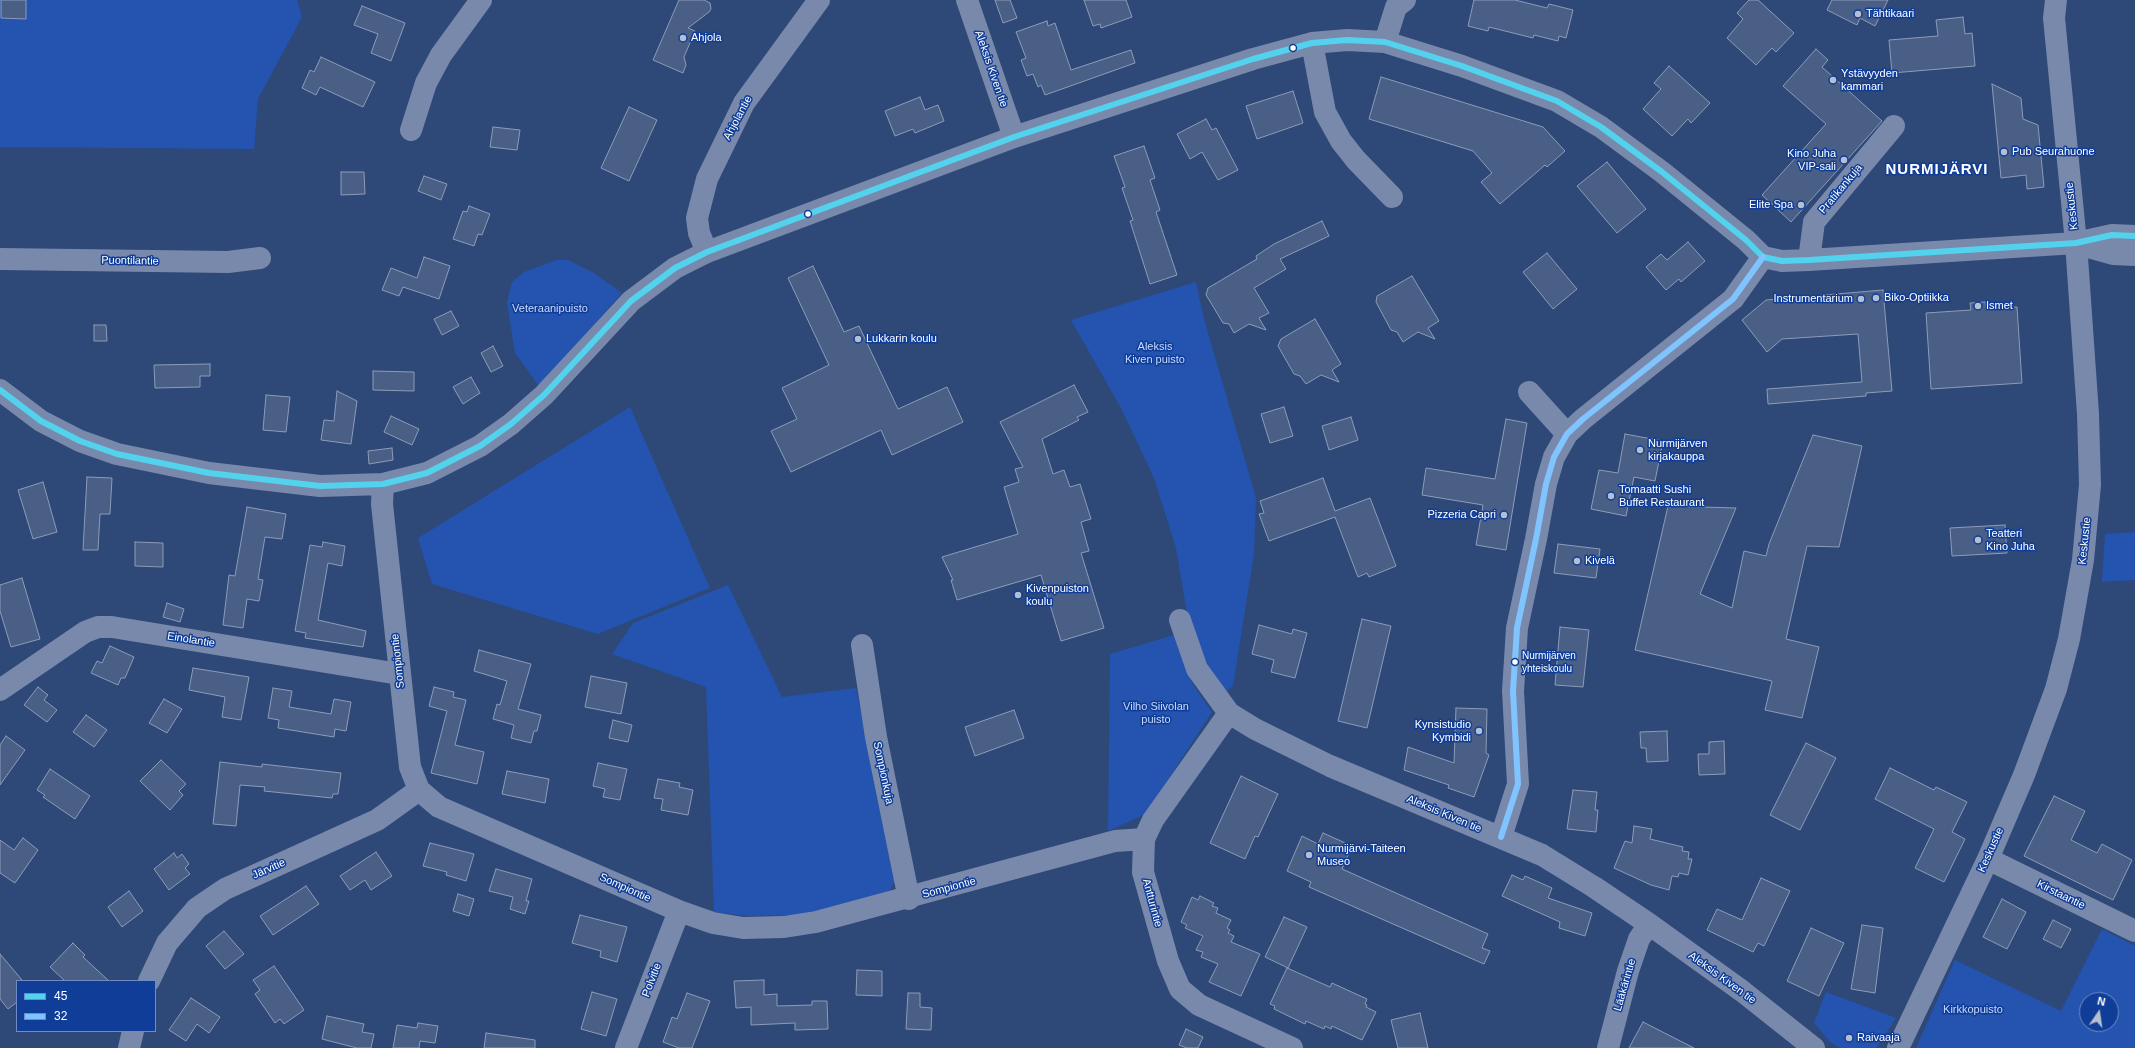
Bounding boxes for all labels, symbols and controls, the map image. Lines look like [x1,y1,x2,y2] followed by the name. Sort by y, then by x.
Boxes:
[1866,7,1914,21] place label: Tähtikaari
[1853,9,1863,19] marker: Tähtikaari
[972,29,1010,109] street label: Aleksis Kiven tie
[691,31,722,45] place label: Ahjola
[678,33,688,43] marker: Ahjola
[1288,43,1298,53] unlabelled marker
[1841,67,1898,93] place label: Ystävyyden kammari
[1828,75,1838,85] marker: Ystävyyden kammari
[721,94,755,142] street label: Ahjolantie
[2012,145,2095,159] place label: Pub Seurahuone
[1787,147,1836,173] place label: Kino Juha VIP-sali
[1999,147,2009,157] marker: Pub Seurahuone
[1839,155,1849,165] marker: Kino Juha VIP-sali
[1885,161,1989,179] district label: NURMIJÄRVI
[1816,162,1866,216] street label: Pratikankuja
[2063,182,2081,230] street label: Keskustie
[1749,198,1793,212] place label: Elite Spa
[1796,200,1806,210] marker: Elite Spa
[803,209,813,219] unlabelled marker
[101,254,159,268] street label: Puontilantie
[1884,291,1949,305] place label: Biko-Optiikka
[1774,292,1853,306] place label: Instrumentarium
[1871,293,1881,303] marker: Biko-Optiikka
[1856,294,1866,304] marker: Instrumentarium
[1986,299,2013,313] place label: Ismet
[1973,301,1983,311] marker: Ismet
[512,302,588,316] park label: Veteraanipuisto
[866,332,937,346] place label: Lukkarin koulu
[853,334,863,344] marker: Lukkarin koulu
[1125,340,1185,366] park label: Aleksis Kiven puisto
[1648,437,1707,463] place label: Nurmijärven kirjakauppa
[1635,445,1645,455] marker: Nurmijärven kirjakauppa
[1619,483,1704,509] place label: Tomaatti Sushi Buffet Restaurant
[1606,491,1616,501] marker: Tomaatti Sushi Buffet Restaurant
[1428,508,1496,522] place label: Pizzeria Capri
[1499,510,1509,520] marker: Pizzeria Capri
[2076,517,2094,565] street label: Keskustie
[1986,527,2035,553] place label: Teatteri Kino Juha
[1973,535,1983,545] marker: Teatteri Kino Juha
[1585,554,1615,568] place label: Kivelä
[1572,556,1582,566] marker: Kivelä
[1026,582,1089,608] place label: Kivenpuiston koulu
[1013,590,1023,600] marker: Kivenpuiston koulu
[166,630,216,650] street label: Einolantie
[389,633,407,689] street label: Sompiontie
[1522,650,1576,674] place label: Nurmijärven yhteiskoulu
[1510,657,1520,667] marker: Nurmijärven yhteiskoulu
[1123,700,1189,726] park label: Vilho Siivolan puisto
[1415,718,1471,744] place label: Kynsistudio Kymbidi
[1474,726,1484,736] marker: Kynsistudio Kymbidi
[870,741,896,805] street label: Sompionkuja
[1405,792,1483,836] street label: Aleksis Kiven tie
[1975,826,2007,874] street label: Keskustie
[1317,842,1406,868] place label: Nurmijärvi-Taiteen Museo
[1304,850,1314,860] marker: Nurmijärvi-Taiteen Museo
[250,856,288,882] street label: Järvitie
[597,871,653,905] street label: Sompiontie
[921,875,977,901] street label: Sompiontie
[1139,877,1165,929] street label: Antturintie
[2035,878,2087,912] street label: Kirstaantie
[1686,949,1758,1007] street label: Aleksis Kiven tie
[1611,957,1639,1013] street label: Lääkärintie
[639,961,665,999] street label: Polvitie
[16,980,156,1032] legend
[54,989,67,1003] text: 45
[2079,992,2119,1032] north arrow
[2096,995,2107,1008] text: N
[1943,1003,2003,1017] park label: Kirkkopuisto
[54,1009,67,1023] text: 32
[1857,1031,1900,1045] place label: Raivaaja
[1844,1033,1854,1043] marker: Raivaaja

